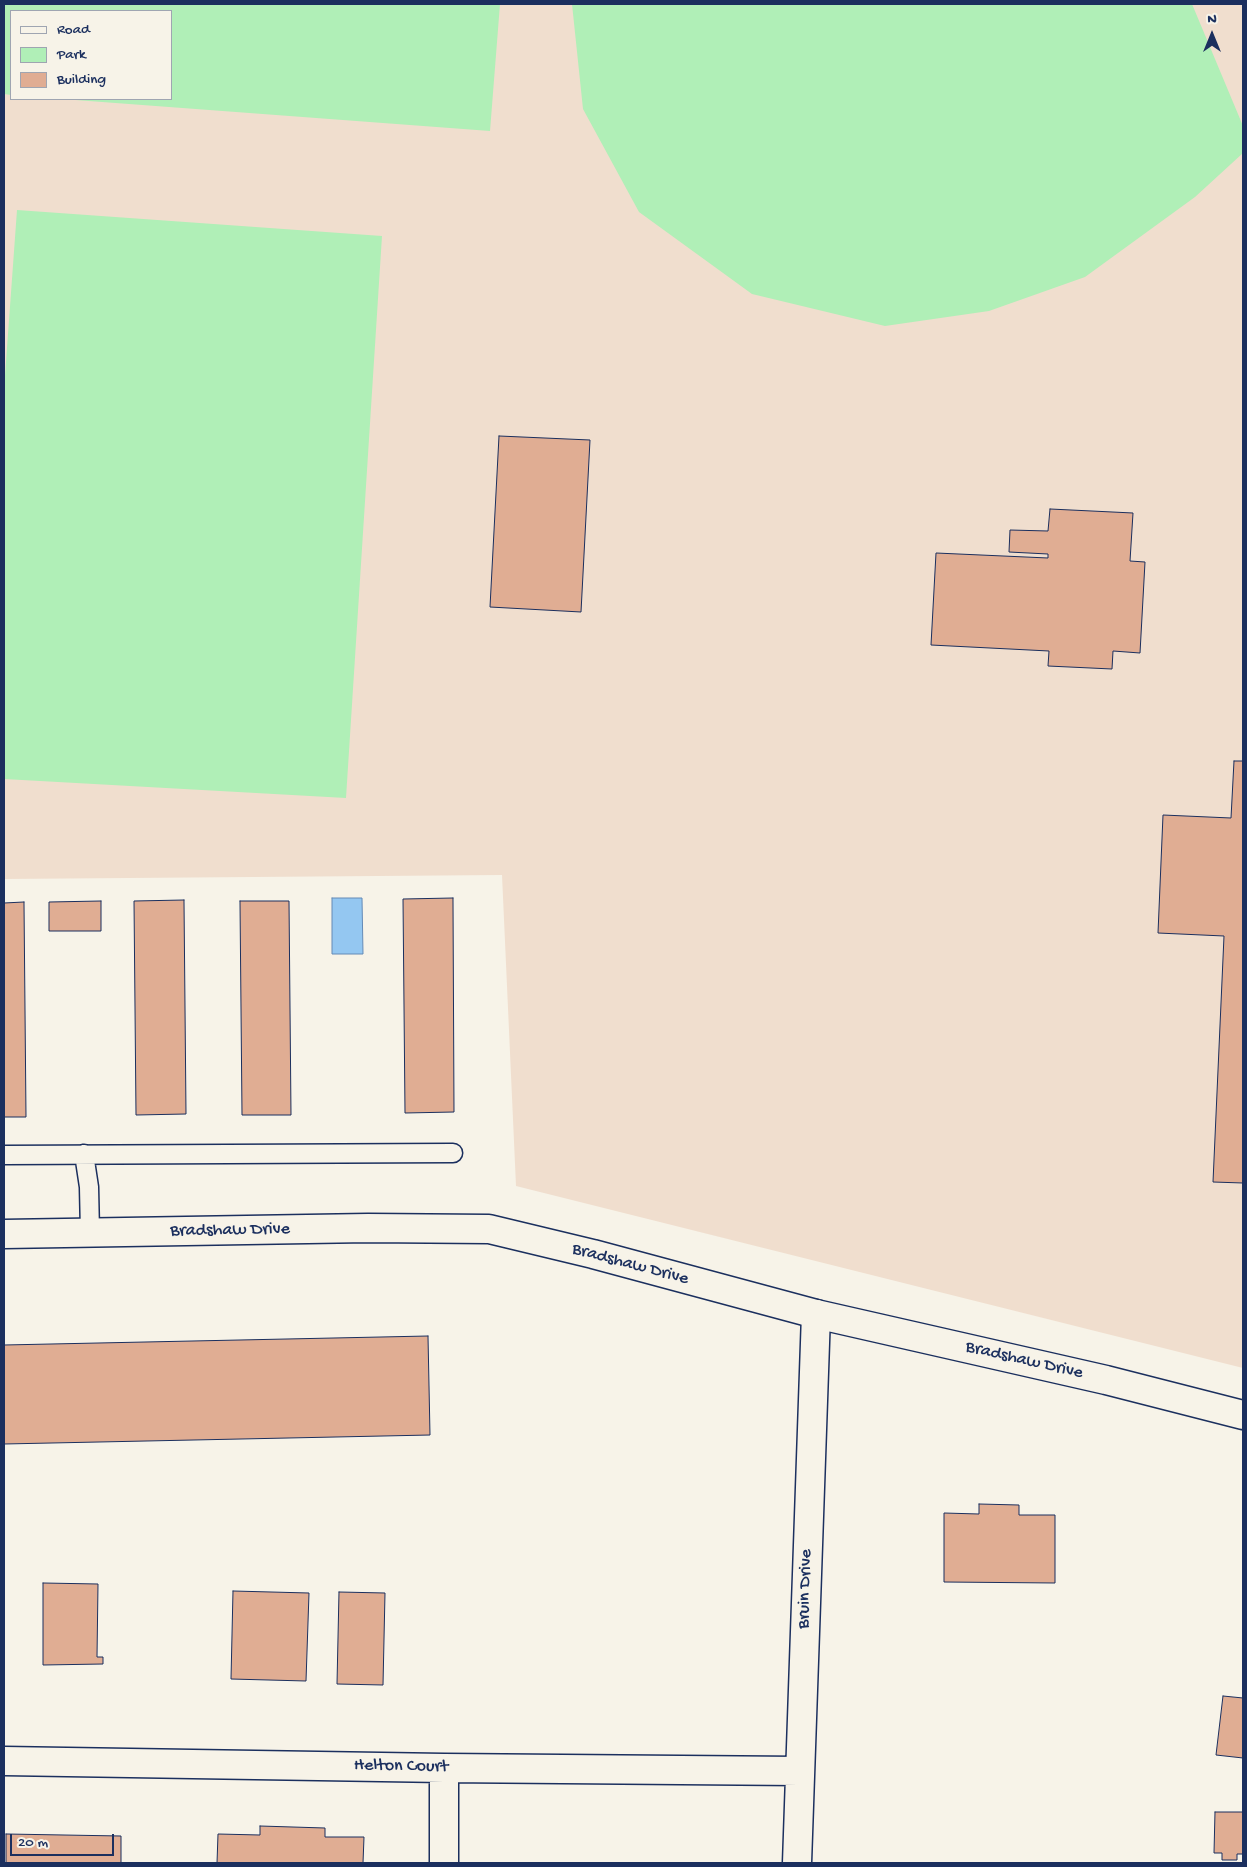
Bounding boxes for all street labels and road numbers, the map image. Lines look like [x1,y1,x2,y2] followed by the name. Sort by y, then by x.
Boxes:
[170,1219,290,1243] street label: Bradshaw Drive
[569,1239,691,1291] street label: Bradshaw Drive
[963,1337,1085,1385] street label: Bradshaw Drive
[794,1549,818,1629] street label: Bruin Drive
[354,1755,448,1779] street label: Helton Court

